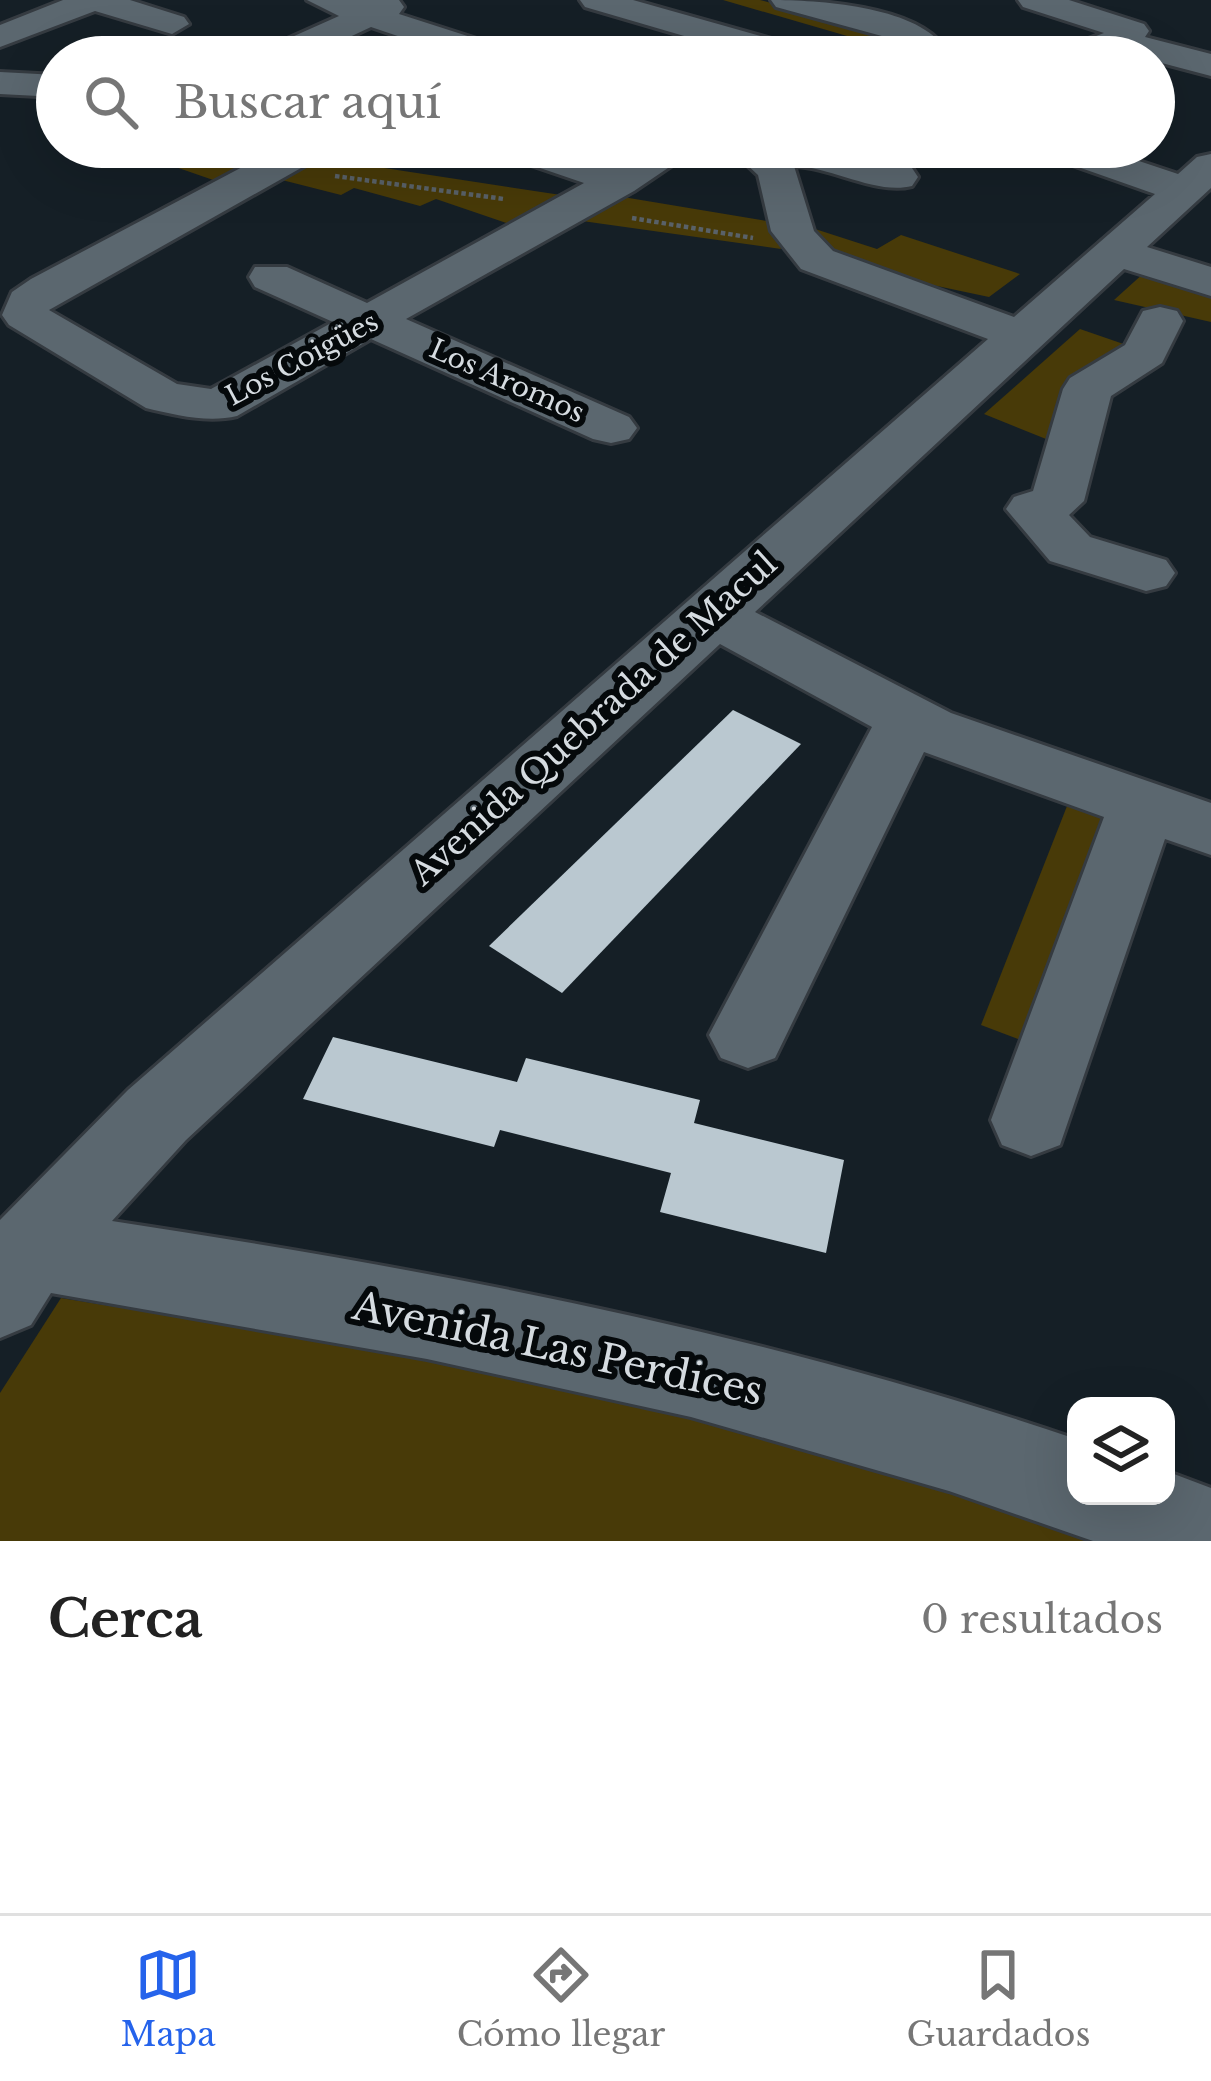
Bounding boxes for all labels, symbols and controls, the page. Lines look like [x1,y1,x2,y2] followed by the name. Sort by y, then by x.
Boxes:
[36,36,1175,168] search box
[78,69,144,135] icon: search
[174,74,441,130] text: Buscar aquí
[220,305,384,413] street label: Los Coigües
[425,332,590,429] street label: Los Aromos
[401,543,785,894] street label: Avenida Quebrada de Macul
[348,1281,767,1416] street label: Avenida Las Perdices
[1067,1397,1175,1505] map controls
[1067,1397,1175,1505] button: layers
[48,1588,203,1651] text: Cerca
[921,1595,1163,1644] text: 0 resultados
[121,1942,216,2055] tab: Mapa
[457,1942,665,2055] tab: Cómo llegar
[906,1942,1090,2055] tab: Guardados

